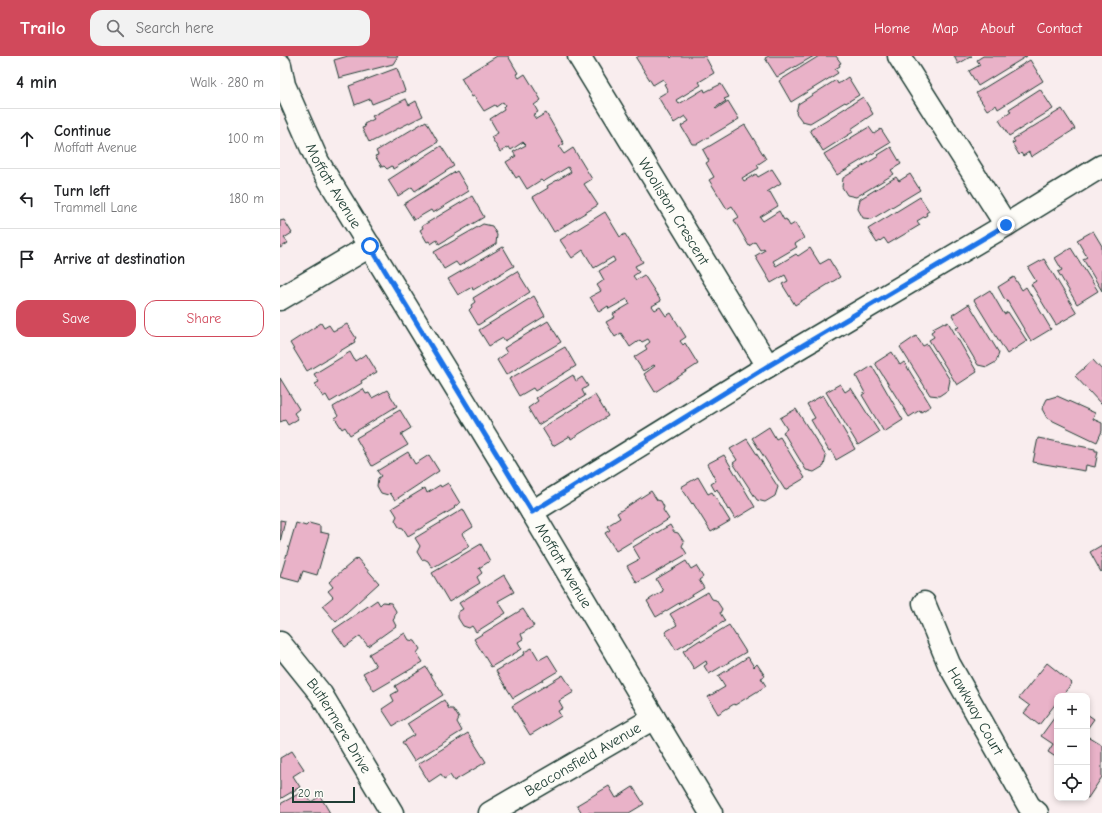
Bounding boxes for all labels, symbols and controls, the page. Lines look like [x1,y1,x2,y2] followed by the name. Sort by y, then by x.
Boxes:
[90,10,370,46] search box
[20,17,66,39] text: Trailo
[104,17,126,39] icon: search
[136,19,214,37] text: Search here
[874,20,910,37] text: Home
[932,20,958,37] text: Map
[980,20,1015,37] text: About
[1037,20,1082,37] text: Contact
[16,73,57,92] text: 4 min
[190,75,264,90] text: Walk · 280 m
[54,122,111,140] text: Continue
[16,128,38,150] icon: ahead
[228,131,264,146] text: 100 m
[54,140,137,155] text: Moffatt Avenue
[302,141,366,232] street label: Moffatt Avenue
[634,155,714,269] street label: Wooliston Crescent
[54,182,110,200] text: Turn left
[16,188,38,210] icon: left
[229,191,264,206] text: 180 m
[54,200,137,215] text: Trammell Lane
[997,216,1015,234] route end
[361,237,379,255] route start
[16,248,38,270] icon: arrive
[54,250,185,268] text: Arrive at destination
[16,300,136,337] button: Save
[144,300,264,337] button: Share
[532,520,596,612] street label: Moffatt Avenue
[944,664,1008,759] street label: Hawkway Court
[303,675,376,777] street label: Butlermere Drive
[1054,693,1090,801] map controls
[1054,693,1090,729] button: +
[521,718,644,800] street label: Beaconsfield Avenue
[1054,729,1090,765] button: −
[1054,765,1090,801] button: locate
[292,785,355,804] scale bar
[298,787,323,800] text: 20 m

